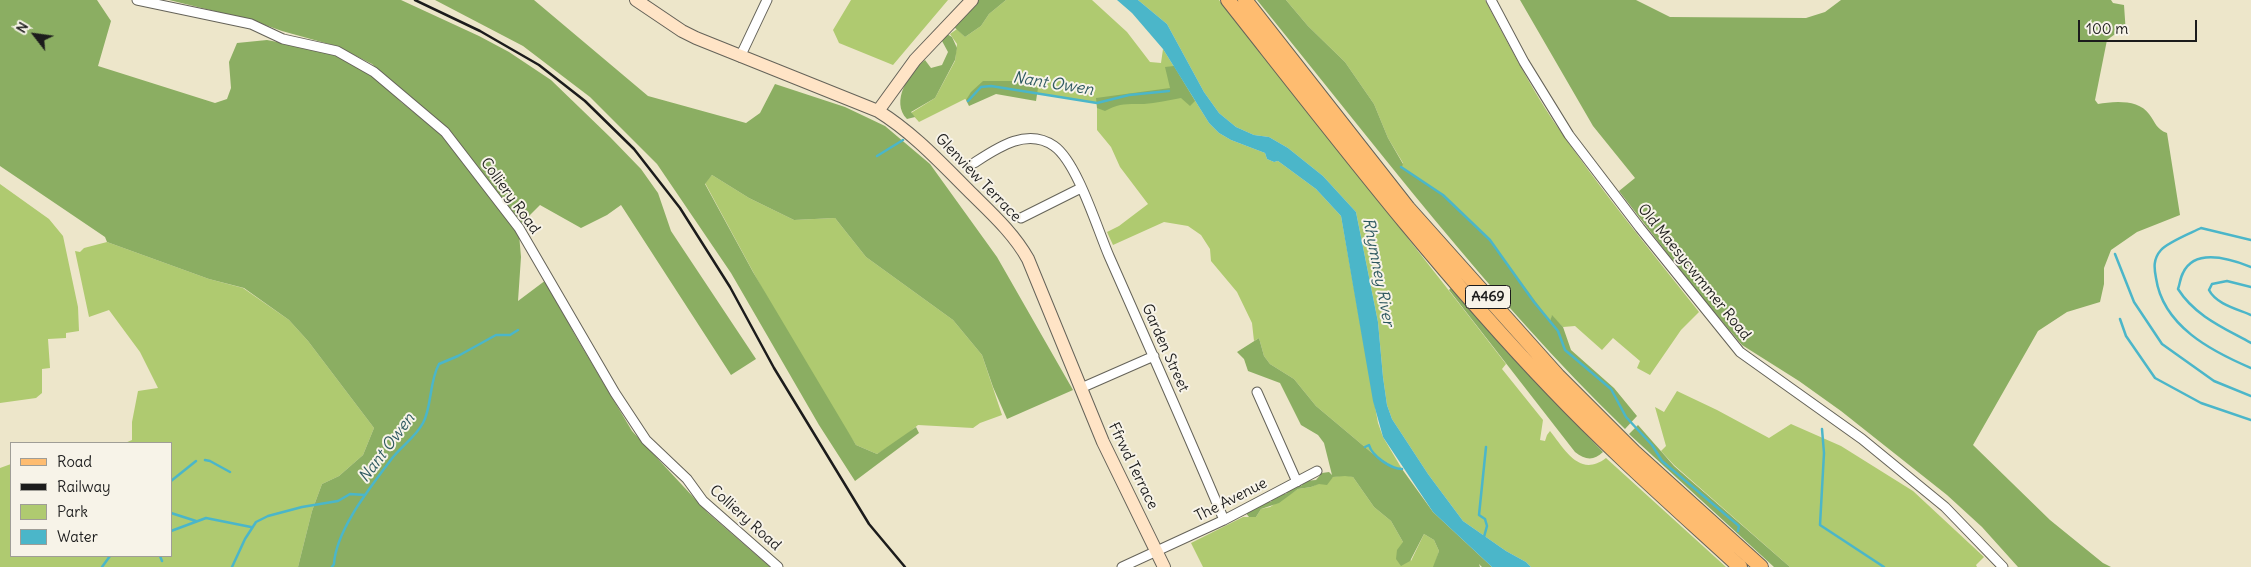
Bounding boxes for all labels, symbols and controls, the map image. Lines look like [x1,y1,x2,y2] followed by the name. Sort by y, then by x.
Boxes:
[10,10,60,60] north arrow
[2081,10,2200,42] scale bar
[12,19,32,36] text: N
[2086,19,2128,38] text: 100 m
[1011,68,1095,100] water label: Nant Owen
[931,130,1025,226] street label: Glenview Terrace
[476,154,544,238] street label: Colliery Road
[1634,200,1754,344] street label: Old Maesycwmmer Road
[1358,216,1398,328] water label: Rhymney River
[1466,286,1510,308] road number: A469
[1138,301,1192,395] street label: Garden Street
[355,410,419,486] water label: Nant Owen
[1104,420,1162,512] street label: Ffrwd Terrace
[10,442,172,557] legend
[57,452,92,471] text: Road
[1192,474,1270,526] street label: The Avenue
[57,477,111,496] text: Railway
[706,481,784,555] street label: Colliery Road
[57,502,88,521] text: Park
[57,527,98,546] text: Water

